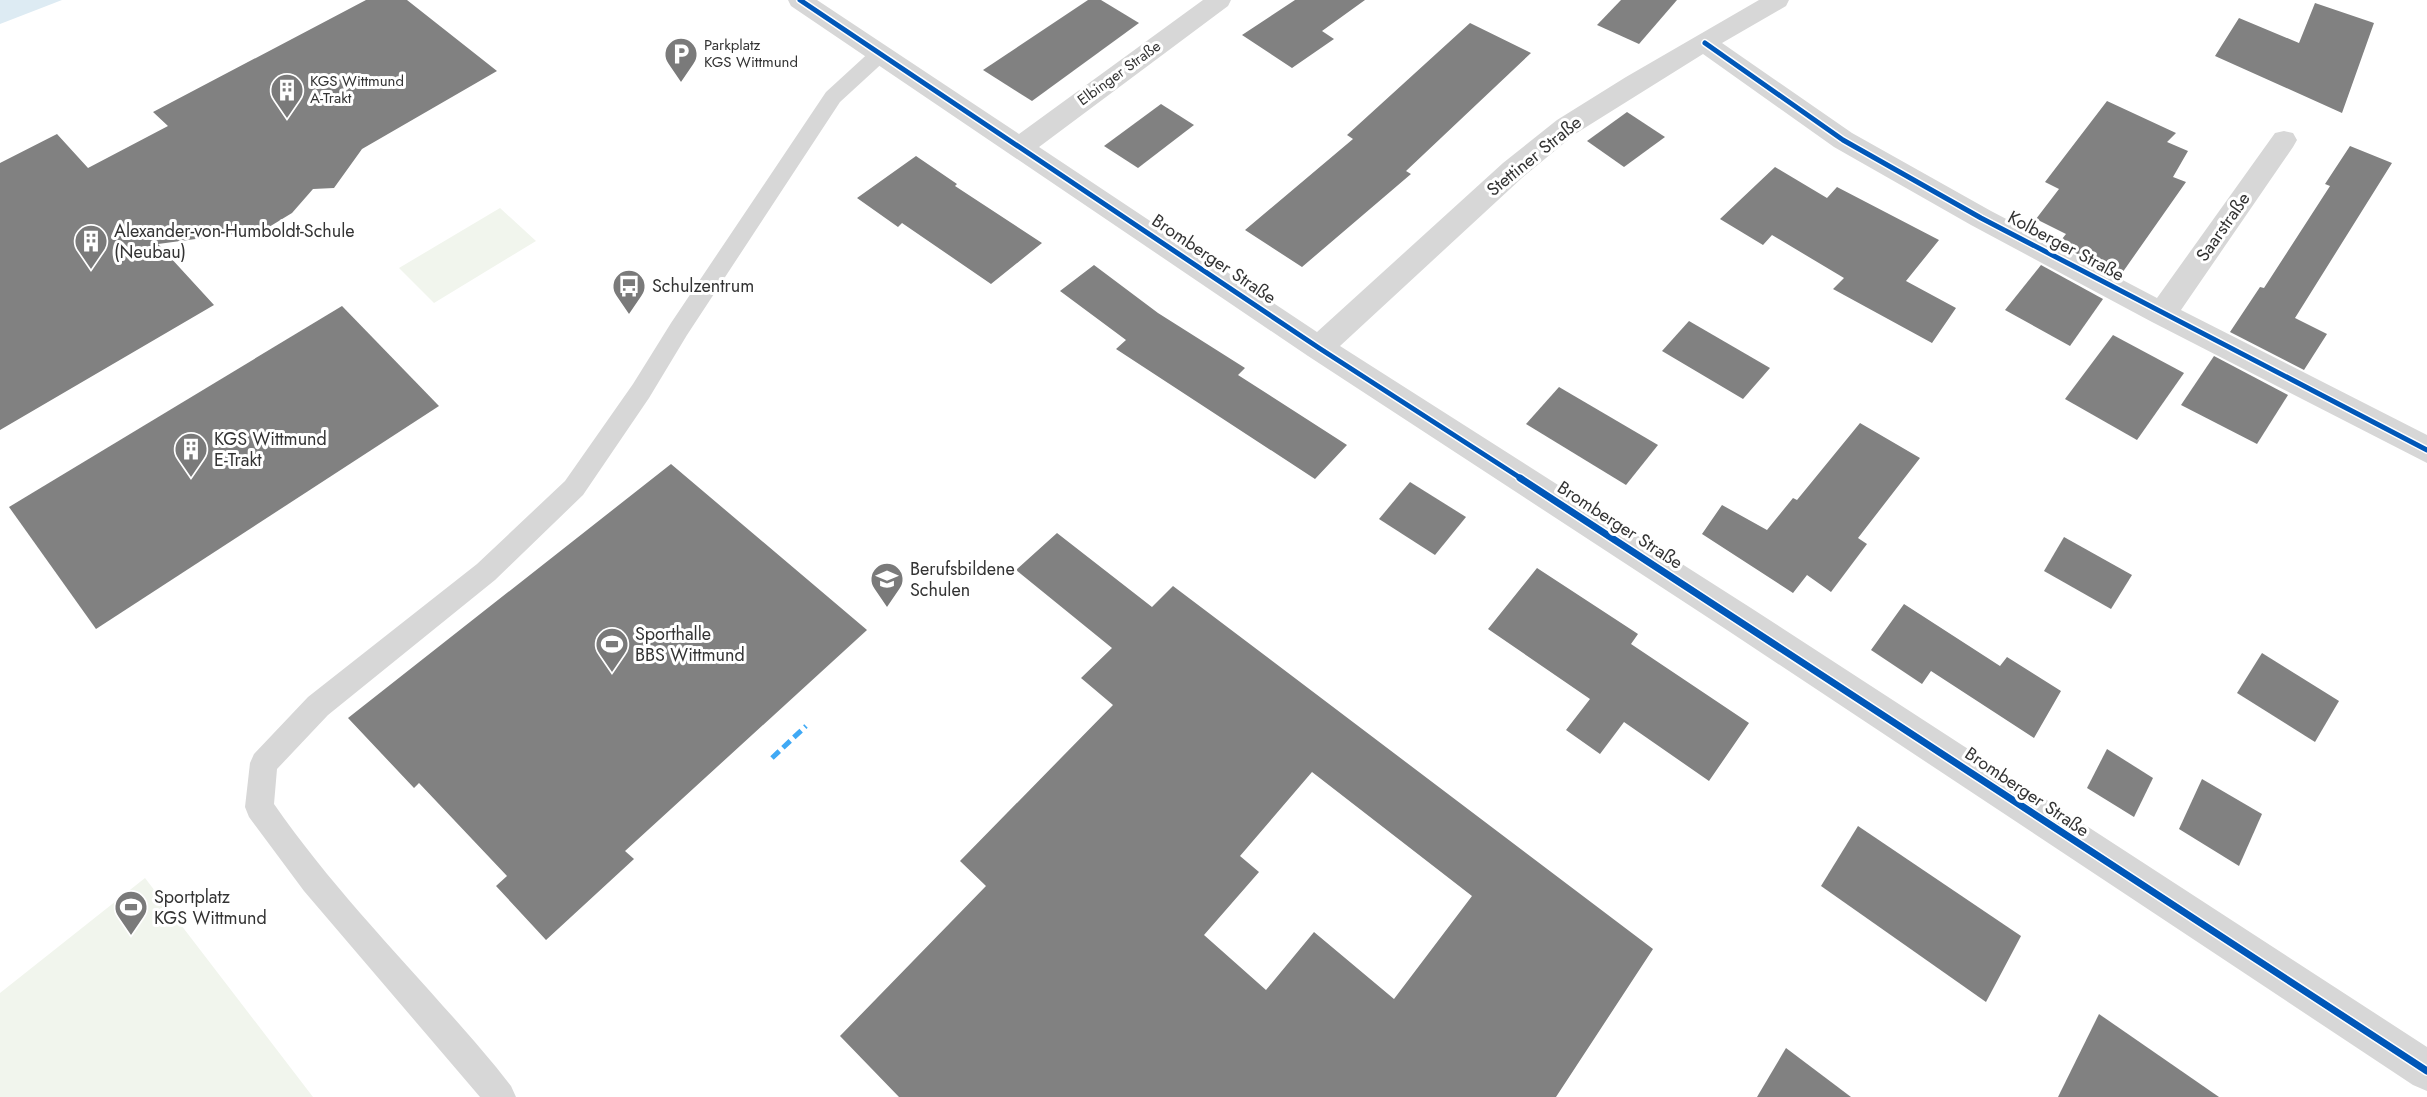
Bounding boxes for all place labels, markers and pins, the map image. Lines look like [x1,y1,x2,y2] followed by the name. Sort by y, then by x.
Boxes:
[704,34,798,73] place label: Parkplatz KGS Wittmund
[663,36,699,83] parking icon: Parkplatz KGS Wittmund
[310,70,404,109] place label: KGS Wittmund A-Trakt
[269,72,305,119] building icon: KGS Wittmund A-Trakt
[114,218,355,265] place label: Alexander-von-Humboldt-Schule (Neubau)
[73,223,109,270] building icon: Alexander-von-Humboldt-Schule (Neubau)
[611,268,647,315] bus stop icon: Schulzentrum
[652,273,754,299] place label: Schulzentrum
[214,426,327,473] place label: KGS Wittmund E-Trakt
[173,431,209,478] building icon: KGS Wittmund E-Trakt
[910,556,1015,603] place label: Berufsbildene Schulen
[869,561,905,608] school or university icon: Berufsbildene Schulen
[635,621,745,668] place label: Sporthalle BBS Wittmund
[594,626,630,673] sports icon: Sporthalle BBS Wittmund
[154,884,267,931] place label: Sportplatz KGS Wittmund
[113,889,149,936] sports icon: Sportplatz KGS Wittmund

